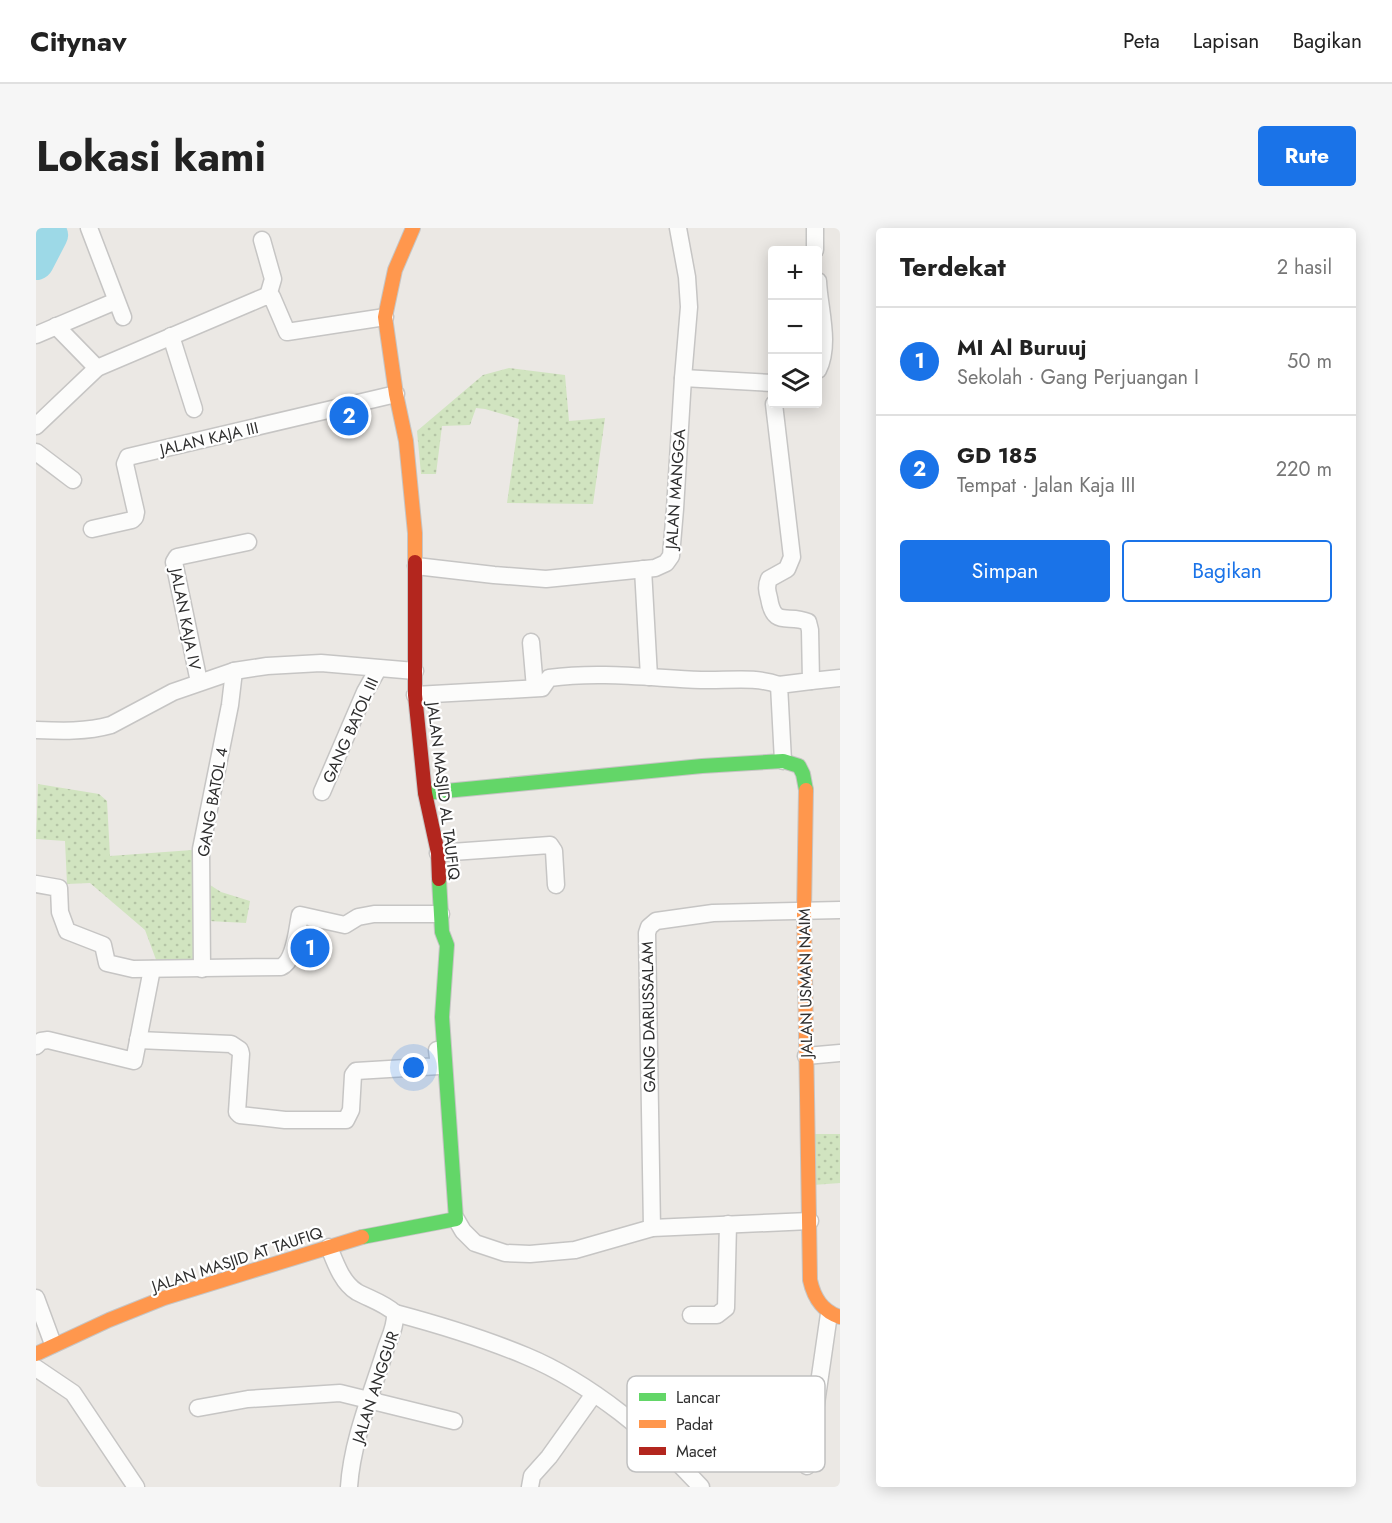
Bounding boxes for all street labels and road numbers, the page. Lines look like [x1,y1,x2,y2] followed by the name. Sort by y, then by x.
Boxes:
[156,416,261,461] street label: JALAN KAJA III
[660,428,691,552] street label: JALAN MANGGA
[164,564,207,672] street label: JALAN KAJA IV
[317,674,384,787] street label: GANG BATOL III
[421,699,466,882] street label: JALAN MASJID AL TAUFIQ
[192,746,233,859] street label: GANG BATOL 4
[793,908,818,1060] street label: JALAN USMAN NAIM
[636,941,661,1093] street label: GANG DARUSSALAM
[147,1221,326,1299] street label: JALAN MASJID AT TAUFIQ
[346,1328,404,1448] street label: JALAN ANGGUR

